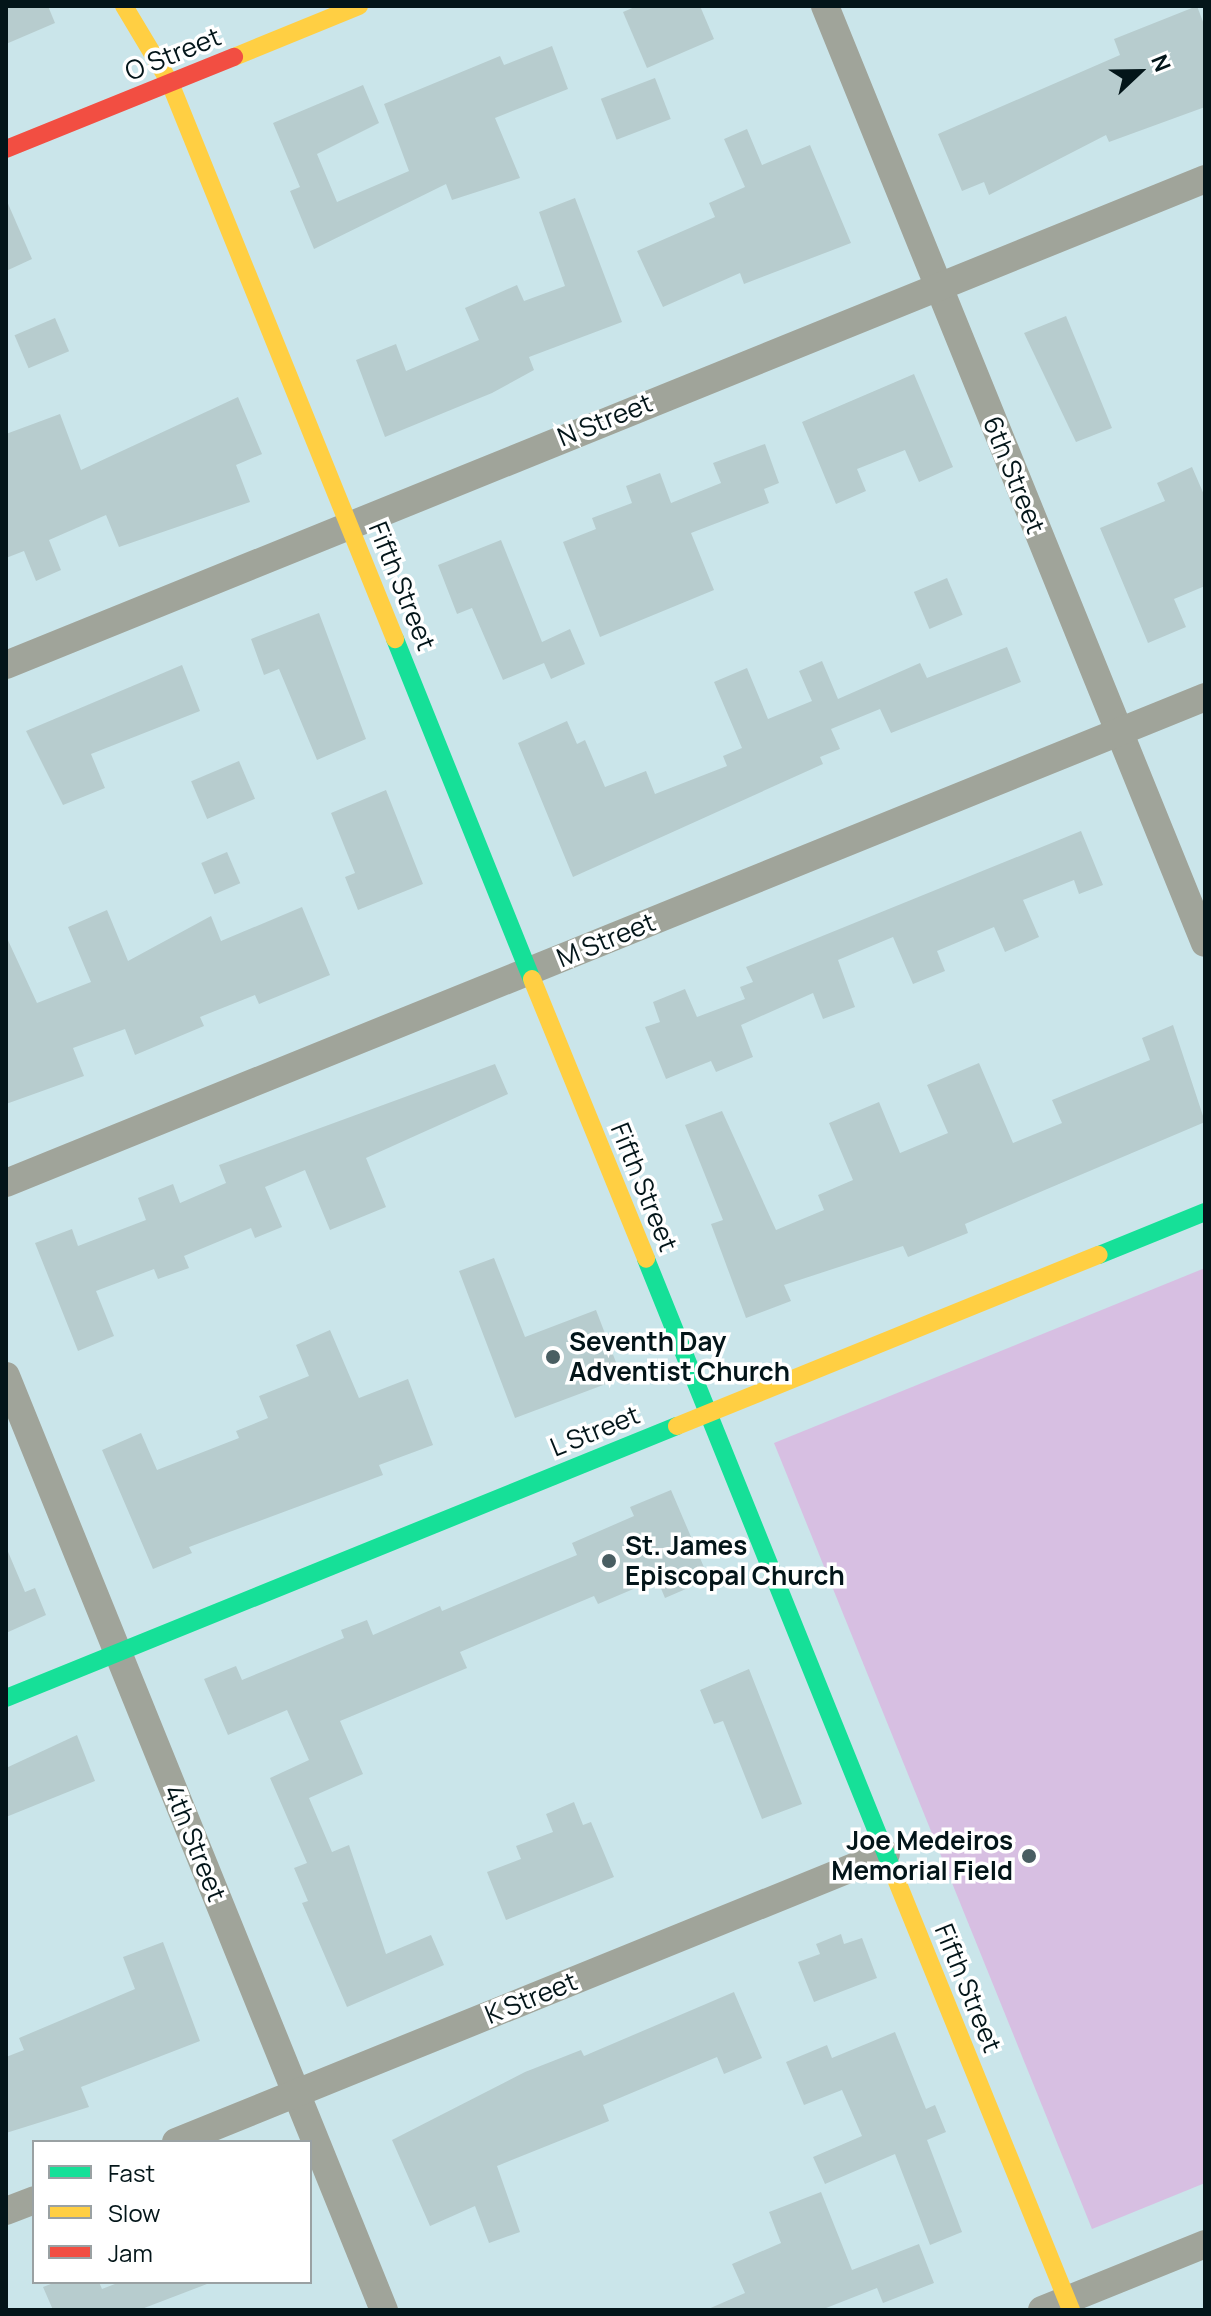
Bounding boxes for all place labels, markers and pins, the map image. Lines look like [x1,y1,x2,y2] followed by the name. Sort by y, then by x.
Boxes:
[569,1326,790,1388] place label: Seventh Day Adventist Church
[544,1348,562,1366] marker: Seventh Day Adventist Church
[625,1530,845,1592] place label: St. James Episcopal Church
[600,1552,618,1570] marker: St. James Episcopal Church
[831,1825,1013,1886] place label: Joe Medeiros Memorial Field
[1020,1847,1038,1865] marker: Joe Medeiros Memorial Field

